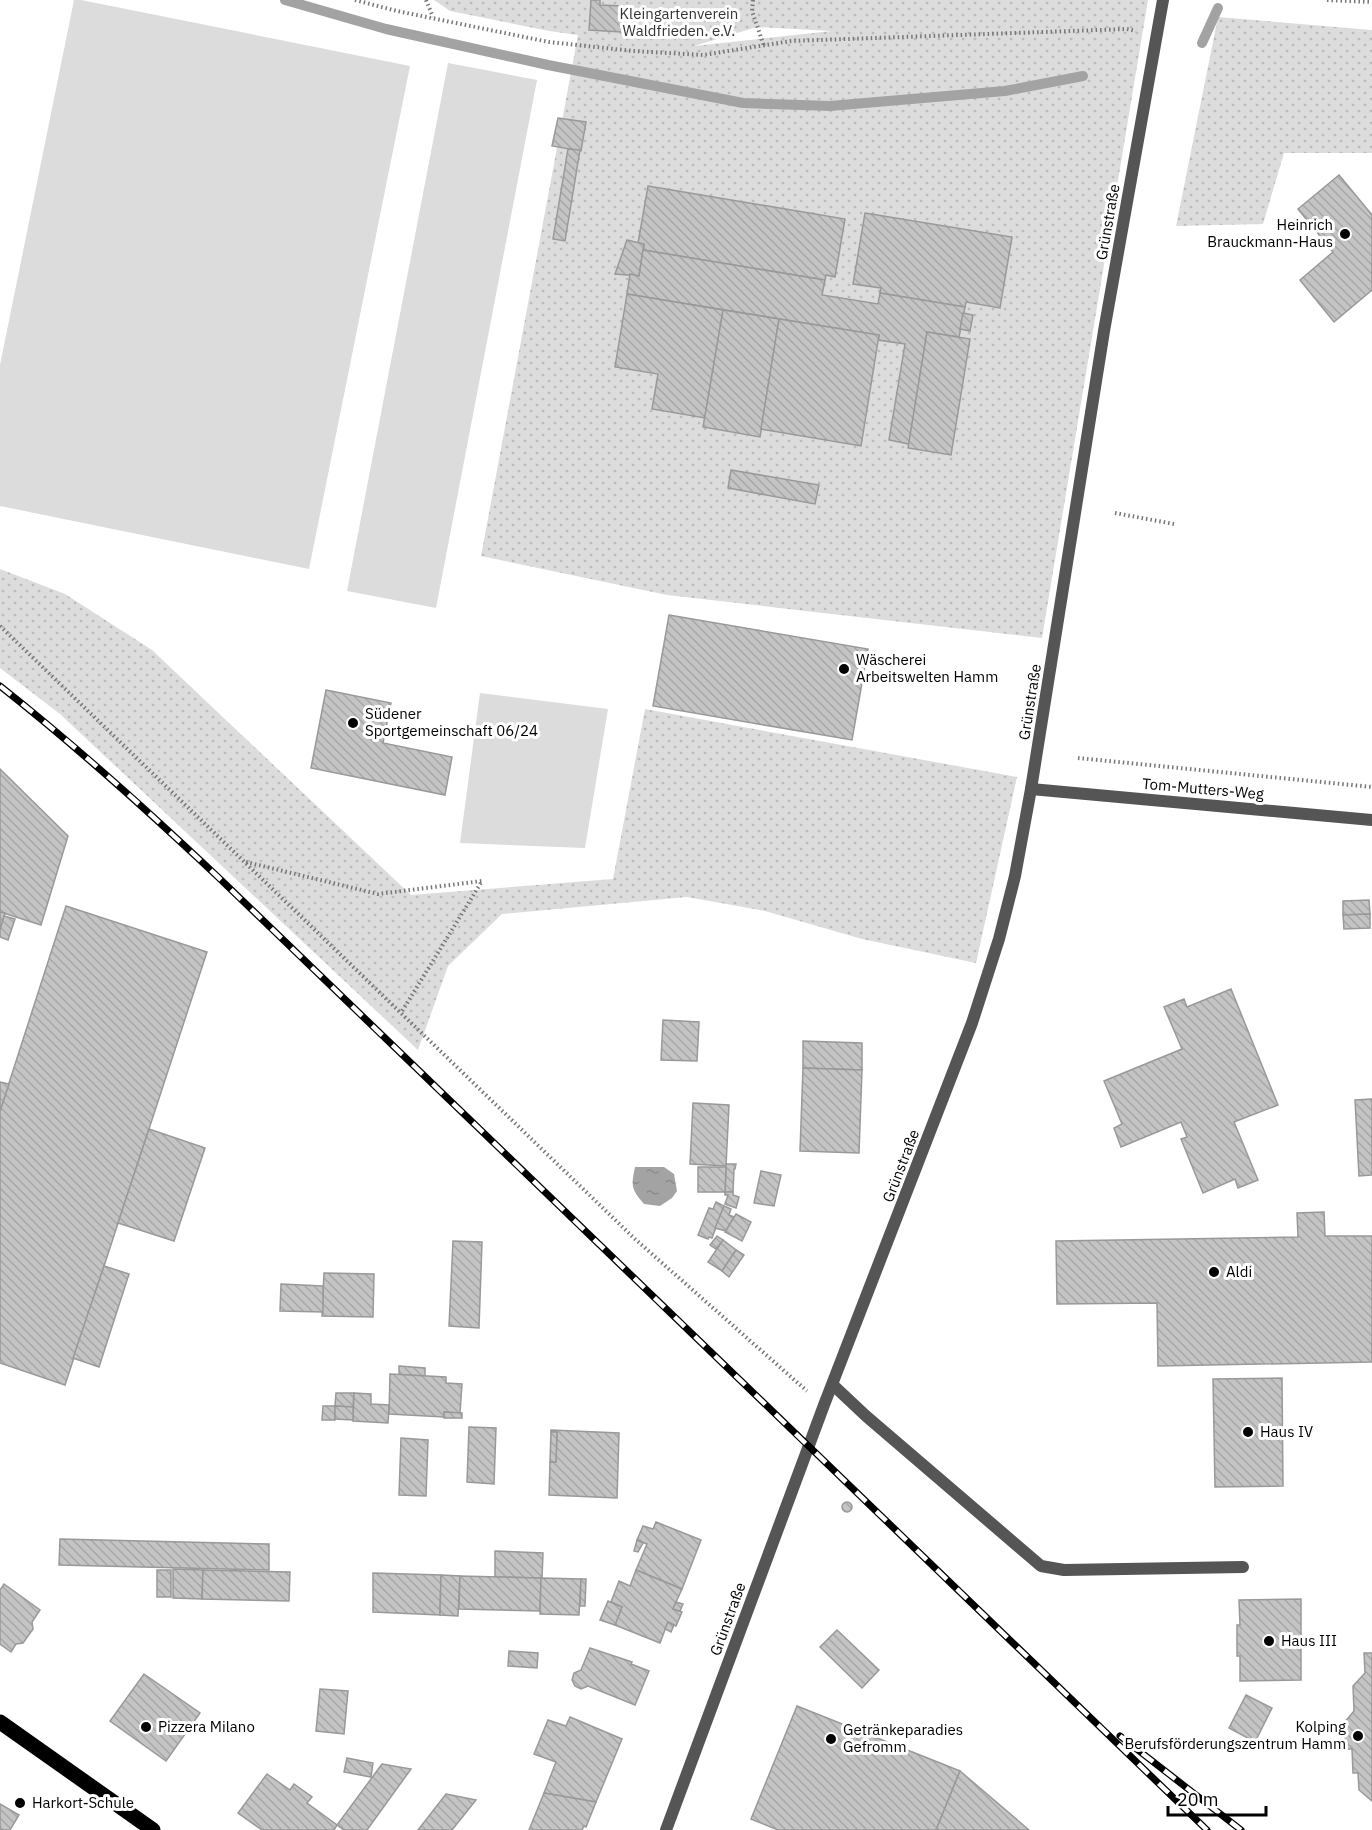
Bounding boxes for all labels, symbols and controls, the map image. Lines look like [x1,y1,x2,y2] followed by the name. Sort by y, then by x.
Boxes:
[620,4,738,40] park label: Kleingartenverein Waldfrieden. e.V.
[1091,182,1124,261] street label: Grünstraße
[1207,215,1333,251] place label: Heinrich Brauckmann-Haus
[1338,227,1352,241] marker: Heinrich Brauckmann-Haus
[856,650,998,686] place label: Wäscherei Arbeitswelten Hamm
[837,662,851,676] marker: Wäscherei Arbeitswelten Hamm
[1014,663,1045,741] street label: Grünstraße
[365,704,538,740] place label: Südener Sportgemeinschaft 06/24
[346,716,360,730] marker: Südener Sportgemeinschaft 06/24
[1141,774,1265,803] street label: Tom-Mutters-Weg
[878,1127,923,1205] street label: Grünstraße
[1226,1262,1252,1281] place label: Aldi
[1207,1265,1221,1279] marker: Aldi
[1260,1422,1313,1441] place label: Haus IV
[1241,1425,1255,1439] marker: Haus IV
[705,1580,750,1658] street label: Grünstraße
[1281,1631,1337,1650] place label: Haus III
[1262,1634,1276,1648] marker: Haus III
[158,1717,255,1736] place label: Pizzera Milano
[1124,1717,1346,1753] place label: Kolping Berufsförderungszentrum Hamm
[139,1720,153,1734] marker: Pizzera Milano
[843,1720,963,1756] place label: Getränkeparadies Gefromm
[1351,1729,1365,1743] marker: Kolping Berufsförderungszentrum Hamm
[824,1732,838,1746] marker: Getränkeparadies Gefromm
[1168,1779,1266,1817] scale bar
[1177,1788,1219,1811] text: 20 m
[32,1793,134,1812] place label: Harkort-Schule
[13,1796,27,1810] marker: Harkort-Schule

